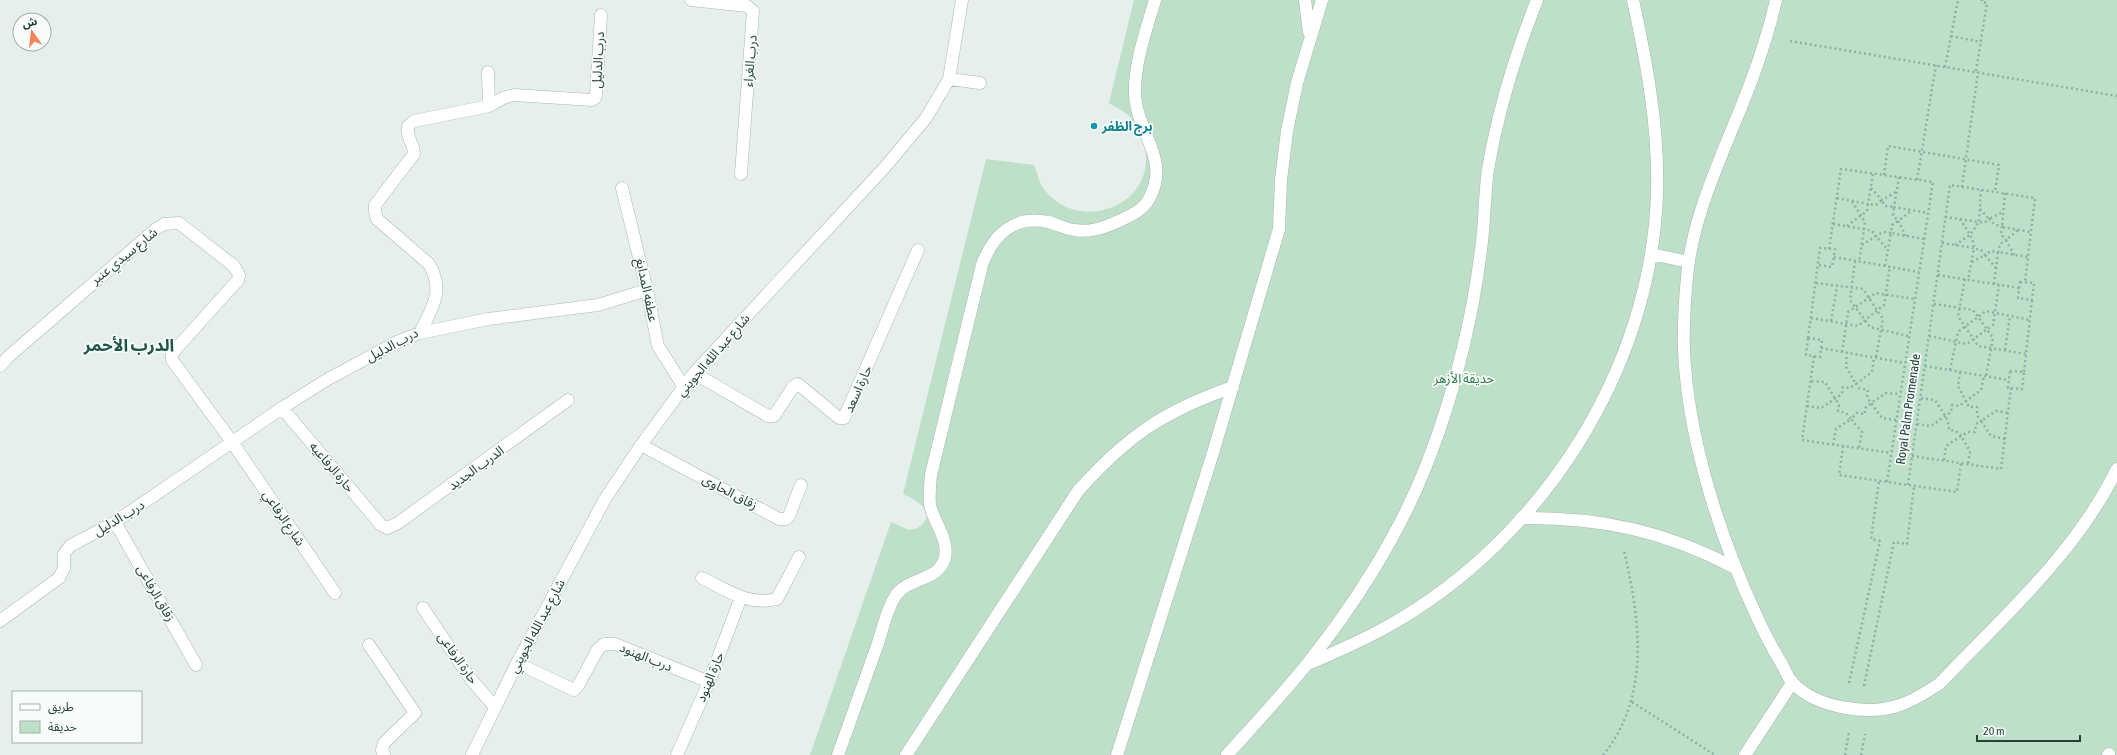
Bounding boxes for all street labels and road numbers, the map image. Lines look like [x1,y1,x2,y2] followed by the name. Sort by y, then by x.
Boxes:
[589,31,608,89] street label: درب الدليل
[740,34,760,88] street label: درب الغراء
[87,225,162,290] street label: شارع سيدي عنبر
[630,257,661,324] street label: عطفه المدابغ
[673,311,755,401] street label: شارع عبد الله الجويني
[363,325,421,366] street label: درب الدليل
[1893,353,1923,465] street label: Royal Palm Promenade
[841,363,875,415] street label: حارة اسعد
[307,439,358,496] street label: حارة الرفاعيه
[445,443,507,494] street label: الدرب الجديد
[699,471,760,514] street label: زقاق الحاوى
[257,487,308,550] street label: شارع الرفاعي
[91,497,148,540] street label: درب الدليل
[133,562,178,624] street label: زقاق الرفاعى
[506,577,571,677] street label: شارع عبد الله الجويني
[434,629,481,688] street label: حارة الرفاعى
[617,640,675,675] street label: درب الهنود
[693,649,728,705] street label: حارة الهنود

